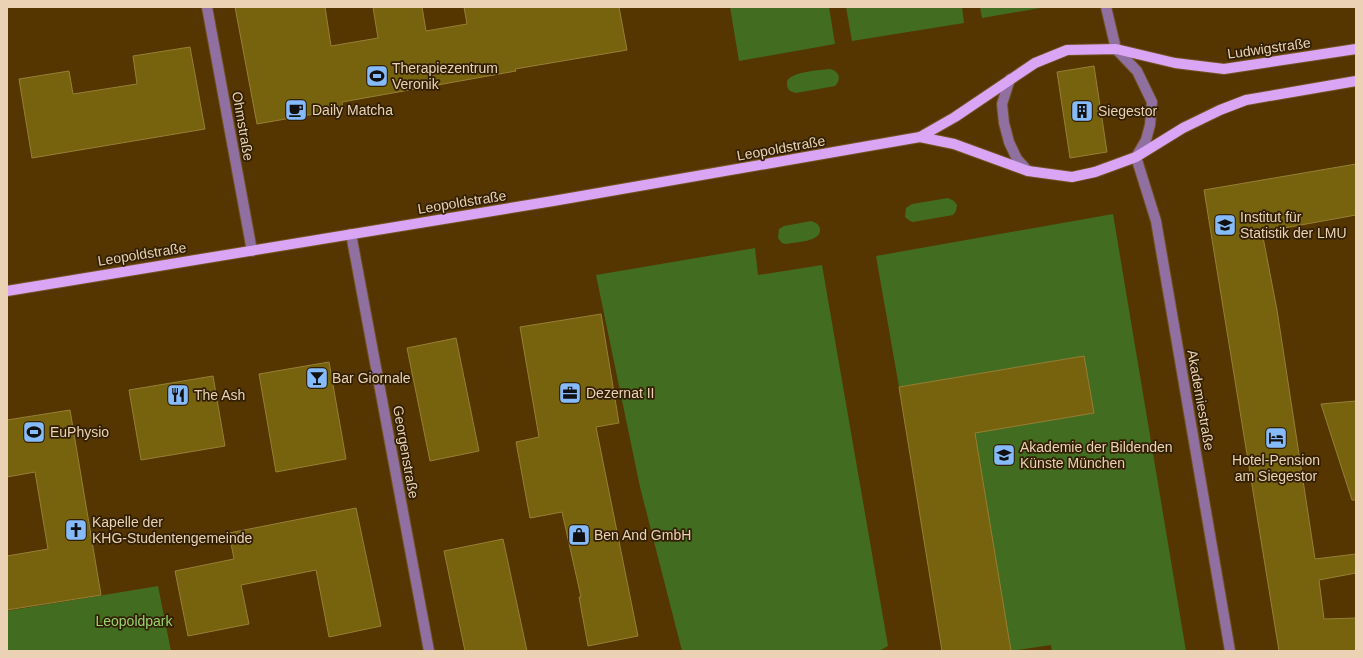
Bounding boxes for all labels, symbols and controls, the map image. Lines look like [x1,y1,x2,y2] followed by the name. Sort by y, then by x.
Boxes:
[1226,34,1312,62] street label: Ludwigstraße
[392,60,498,92] place label: Therapiezentrum Veronik
[364,63,390,89] sports icon: Therapiezentrum Veronik
[229,90,257,162] street label: Ohmstraße
[283,97,309,123] cafe icon: Daily Matcha
[1069,98,1095,124] building icon: Siegestor
[312,102,393,118] place label: Daily Matcha
[1098,103,1157,119] place label: Siegestor
[736,132,827,164] street label: Leopoldstraße
[417,187,508,217] street label: Leopoldstraße
[1240,209,1347,241] place label: Institut für Statistik der LMU
[1212,212,1238,238] school or university icon: Institut für Statistik der LMU
[97,239,188,269] street label: Leopoldstraße
[1184,348,1218,452] street label: Akademiestraße
[304,365,330,391] bar icon: Bar Giornale
[332,370,411,386] place label: Bar Giornale
[557,380,583,406] office icon: Dezernat II
[165,382,191,408] restaurant icon: The Ash
[586,385,654,401] place label: Dezernat II
[194,387,245,403] place label: The Ash
[390,404,422,500] street label: Georgenstraße
[21,419,47,445] sports icon: EuPhysio
[50,424,109,440] place label: EuPhysio
[1263,425,1289,451] hotel icon: Hotel-Pension am Siegestor
[1020,439,1173,471] place label: Akademie der Bildenden Künste München
[991,442,1017,468] school or university icon: Akademie der Bildenden Künste München
[1232,452,1320,484] place label: Hotel-Pension am Siegestor
[92,514,253,546] place label: Kapelle der KHG-Studentengemeinde
[63,517,89,543] church icon: Kapelle der KHG-Studentengemeinde
[566,522,592,548] shop icon: Ben And GmbH
[594,527,691,543] place label: Ben And GmbH
[95,613,174,629] park label: Leopoldpark

